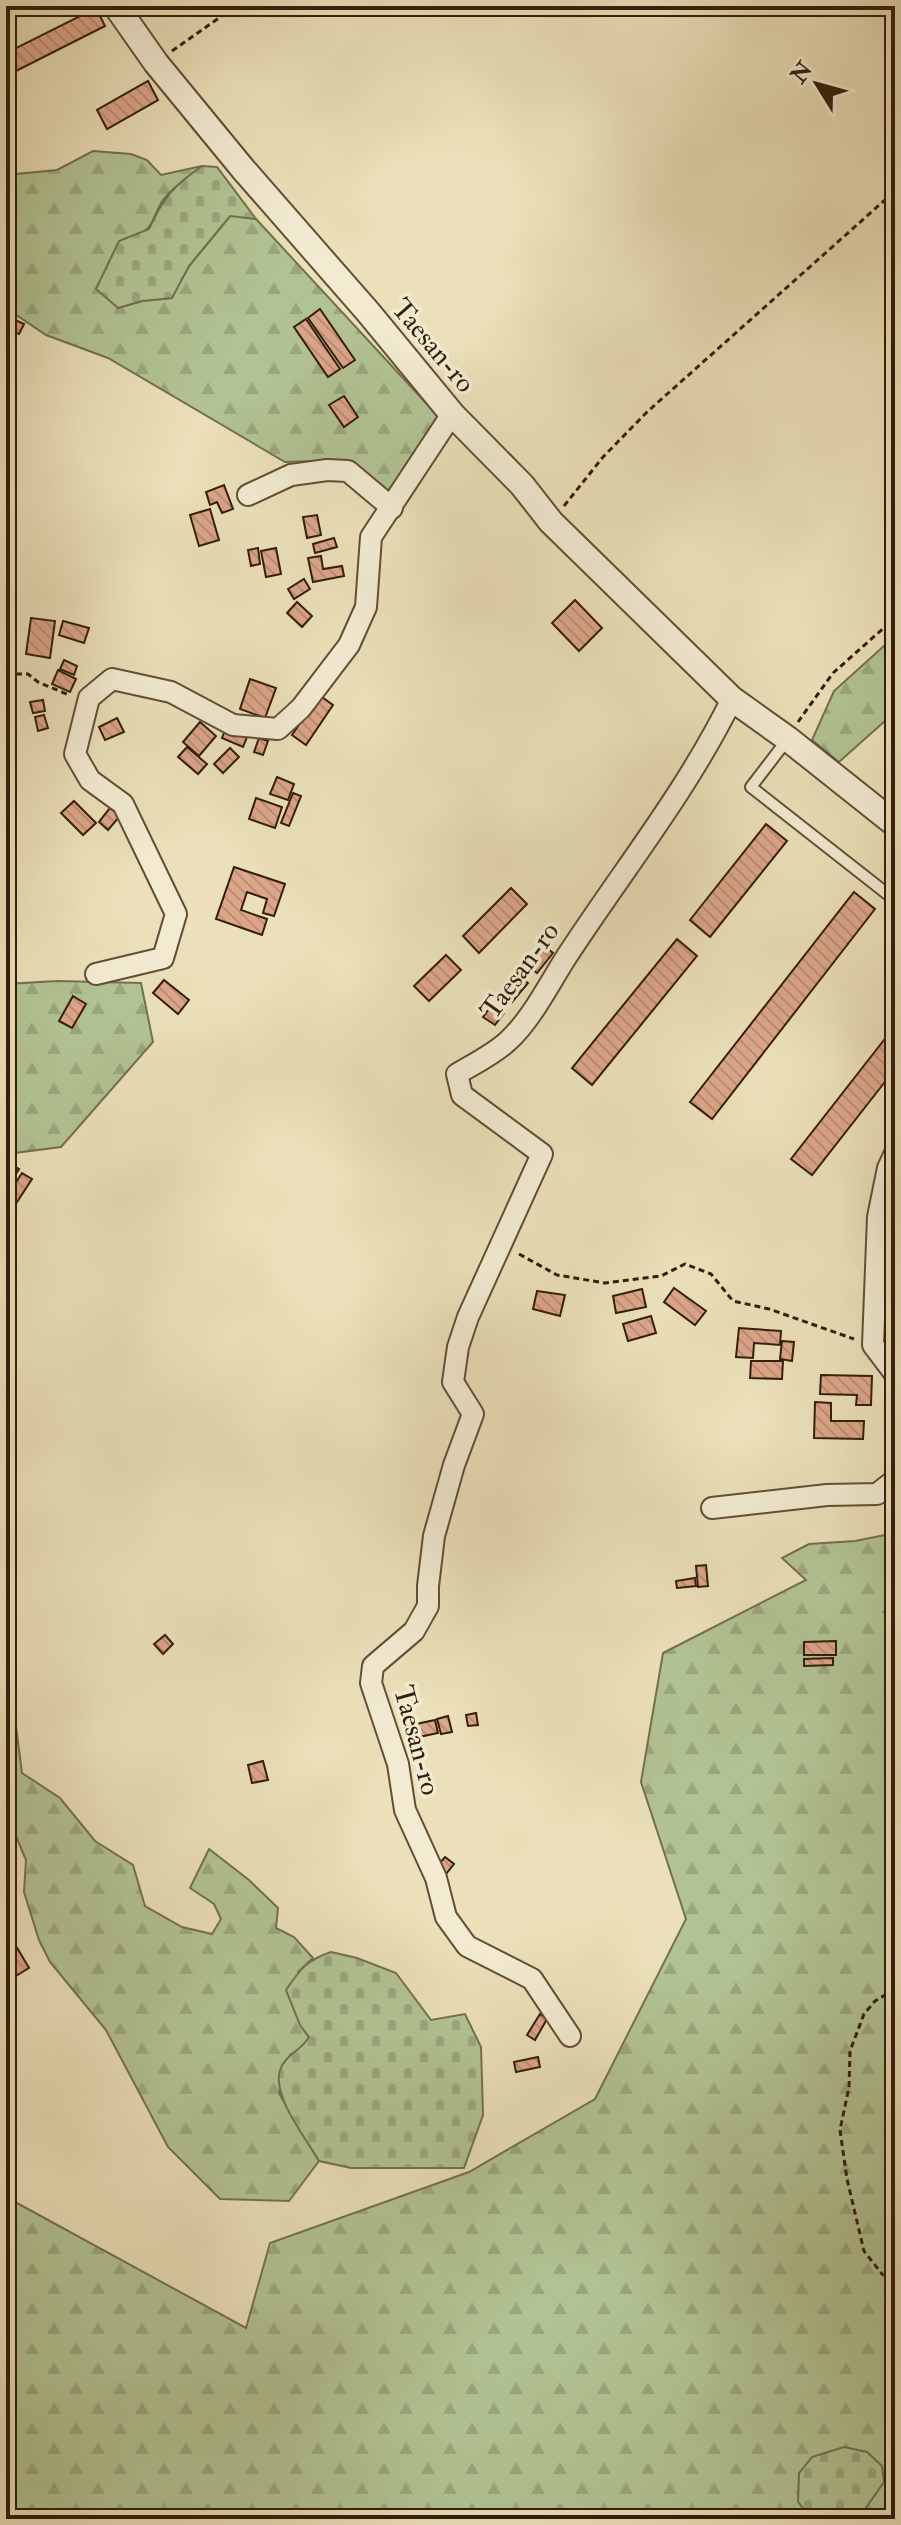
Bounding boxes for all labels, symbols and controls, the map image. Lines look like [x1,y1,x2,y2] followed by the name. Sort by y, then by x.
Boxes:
[777,44,857,124] north arrow
[784,56,819,90] text: N
[383,292,482,400] street label: Taesan-ro
[473,915,567,1027] street label: Taesan-ro
[385,1682,448,1799] street label: Taesan-ro

